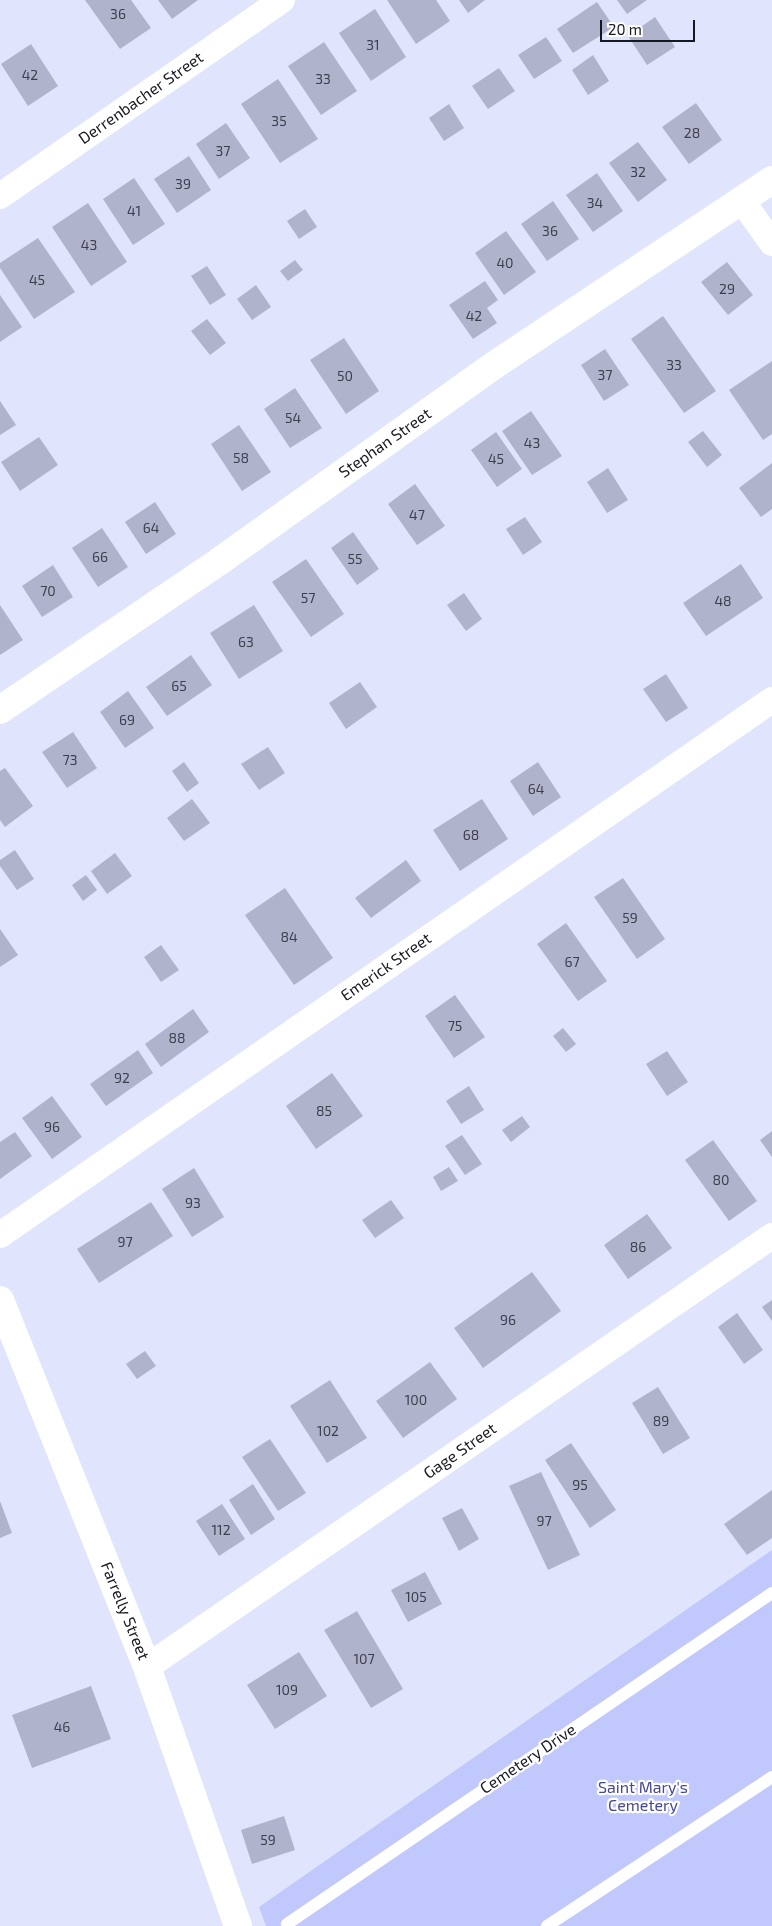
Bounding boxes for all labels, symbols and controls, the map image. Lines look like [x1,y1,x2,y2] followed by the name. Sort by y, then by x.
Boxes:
[110,6,126,22] house number: 36
[602,10,697,42] scale bar
[608,20,642,38] text: 20 m
[366,37,380,53] house number: 31
[75,48,207,148] street label: Derrenbacher Street
[22,67,38,83] house number: 42
[315,71,331,87] house number: 33
[271,113,287,129] house number: 35
[684,125,700,141] house number: 28
[216,143,230,159] house number: 37
[630,164,646,180] house number: 32
[175,176,191,192] house number: 39
[587,195,603,211] house number: 34
[127,203,141,219] house number: 41
[542,223,558,239] house number: 36
[81,237,97,253] house number: 43
[496,255,514,271] house number: 40
[29,272,45,288] house number: 45
[719,281,735,297] house number: 29
[466,308,482,324] house number: 42
[666,357,682,373] house number: 33
[598,367,612,383] house number: 37
[337,368,353,384] house number: 50
[335,404,435,482] street label: Stephan Street
[285,410,301,426] house number: 54
[524,435,540,451] house number: 43
[233,450,249,466] house number: 58
[488,451,504,467] house number: 45
[409,507,425,523] house number: 47
[143,520,159,536] house number: 64
[92,549,108,565] house number: 66
[347,551,363,567] house number: 55
[40,583,56,599] house number: 70
[301,590,315,606] house number: 57
[714,593,732,609] house number: 48
[238,634,254,650] house number: 63
[171,678,187,694] house number: 65
[119,712,135,728] house number: 69
[63,752,77,768] house number: 73
[528,781,544,797] house number: 64
[463,827,479,843] house number: 68
[622,910,638,926] house number: 59
[280,929,298,945] house number: 84
[337,929,435,1005] street label: Emerick Street
[564,954,580,970] house number: 67
[448,1018,462,1034] house number: 75
[169,1030,185,1046] house number: 88
[114,1070,130,1086] house number: 92
[316,1103,332,1119] house number: 85
[44,1119,60,1135] house number: 96
[713,1172,729,1188] house number: 80
[185,1195,201,1211] house number: 93
[117,1234,133,1250] house number: 97
[630,1239,646,1255] house number: 86
[500,1312,516,1328] house number: 96
[405,1392,427,1408] house number: 100
[653,1413,669,1429] house number: 89
[420,1419,500,1483] street label: Gage Street
[317,1423,339,1439] house number: 102
[572,1477,588,1493] house number: 95
[536,1513,552,1529] house number: 97
[211,1522,231,1538] house number: 112
[97,1559,153,1663] street label: Farrelly Street
[405,1589,427,1605] house number: 105
[353,1651,375,1667] house number: 107
[276,1682,298,1698] house number: 109
[54,1719,70,1735] house number: 46
[476,1720,580,1798] street label: Cemetery Drive
[598,1778,688,1816] park label: Saint Mary's Cemetery
[260,1832,276,1848] house number: 59

